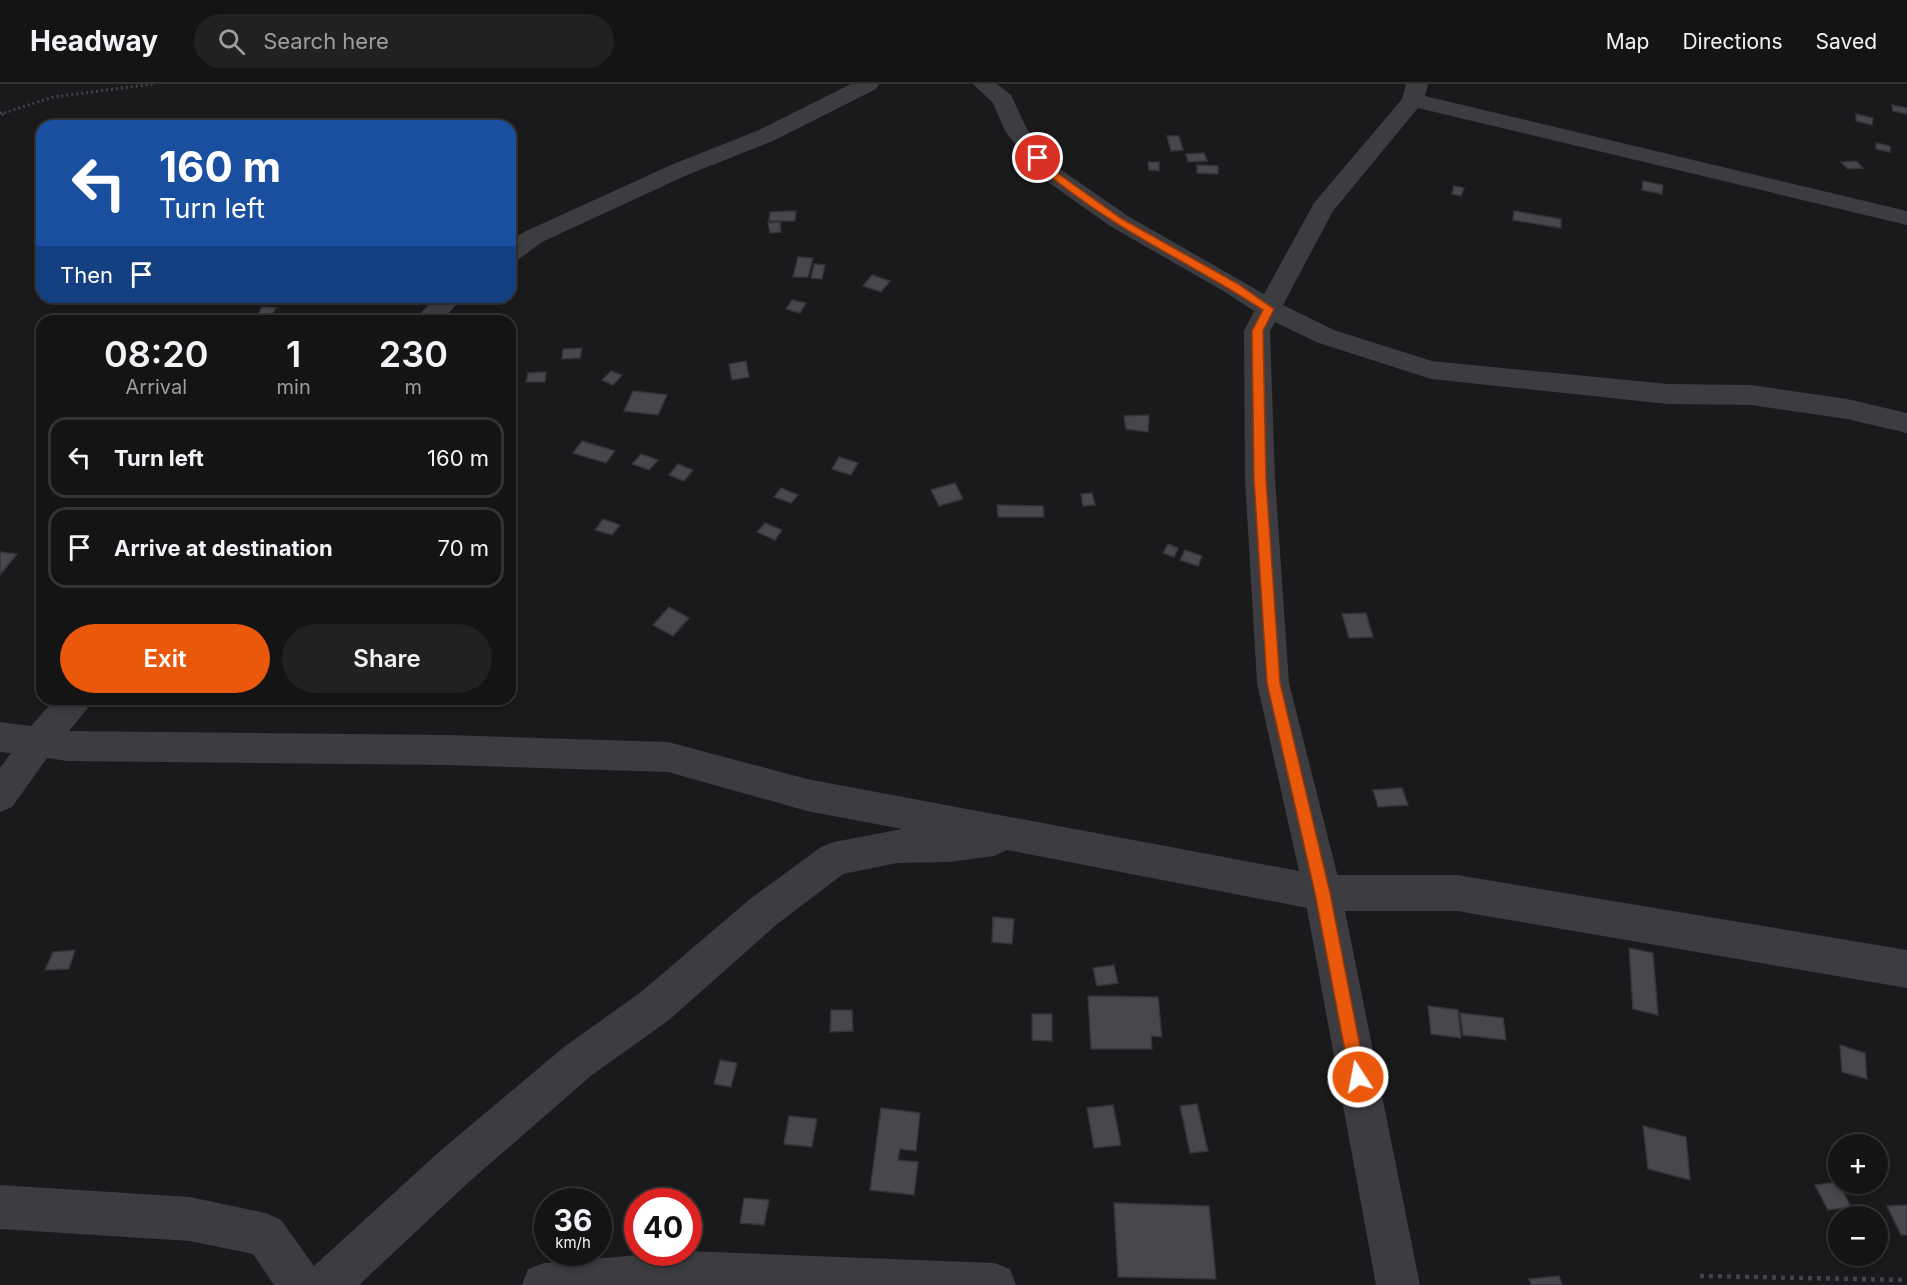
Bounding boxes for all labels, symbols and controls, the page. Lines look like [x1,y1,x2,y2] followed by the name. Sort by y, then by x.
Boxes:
[194,14,614,68] search box
[30,24,158,58] text: Headway
[215,25,248,58] icon: search
[263,28,389,54] text: Search here
[1606,29,1649,54] text: Map
[1682,29,1783,54] text: Directions
[1816,29,1877,54] text: Saved
[1012,132,1063,183] pin
[159,141,281,192] text: 160 m
[1021,141,1054,174] icon: arrive
[60,144,138,222] icon: left
[159,192,265,225] text: Turn left
[125,258,158,291] icon: arrive
[60,262,113,288] text: Then
[104,332,209,376] text: 08:20
[286,332,301,376] text: 1
[379,332,448,376] text: 230
[126,375,187,399] text: Arrival
[277,375,311,399] text: min
[405,375,422,399] text: m
[63,441,96,474] icon: left
[114,445,204,471] text: Turn left
[427,445,489,471] text: 160 m
[63,531,96,564] icon: arrive
[114,535,333,561] text: Arrive at destination
[438,535,489,561] text: 70 m
[60,624,270,693] button: Exit
[282,624,492,693] button: Share
[1326,1045,1390,1109] position arrow
[1828,1134,1888,1266] map controls
[1828,1134,1888,1194] button: +
[624,1188,702,1266] speed limit sign: 40
[554,1202,592,1238] text: 36
[1828,1206,1888,1266] button: −
[555,1233,591,1252] text: km/h

